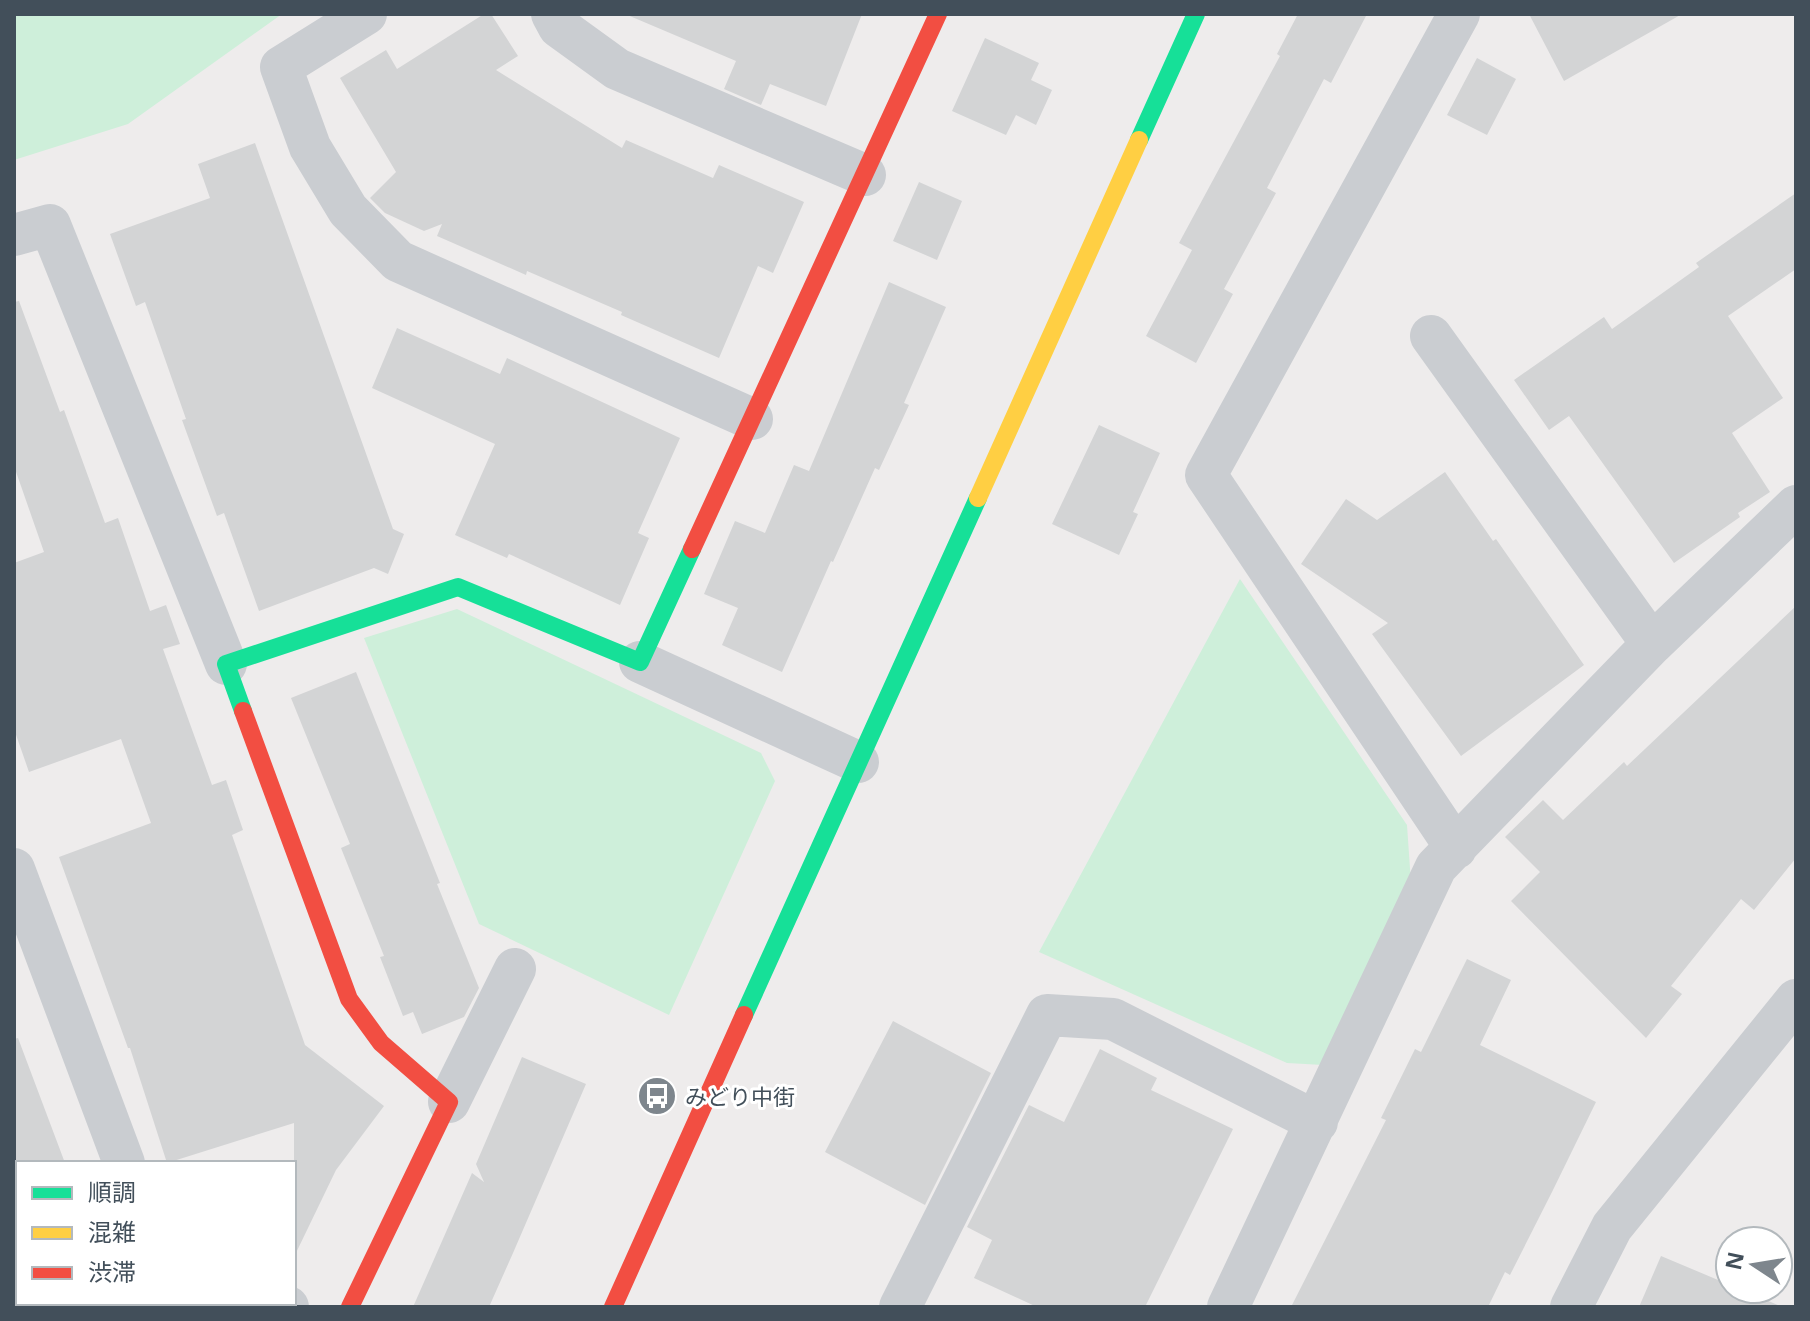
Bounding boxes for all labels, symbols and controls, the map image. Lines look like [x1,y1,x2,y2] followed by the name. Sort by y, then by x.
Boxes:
[636,1075,678,1117] bus stop icon: みどり中街
[685,1081,795,1111] place label: みどり中街
[16,1161,296,1305] legend
[88,1175,136,1208] text: 順調
[88,1215,136,1248] text: 混雑
[1714,1225,1794,1305] north arrow
[1717,1249,1750,1273] text: N
[88,1255,136,1288] text: 渋滞

